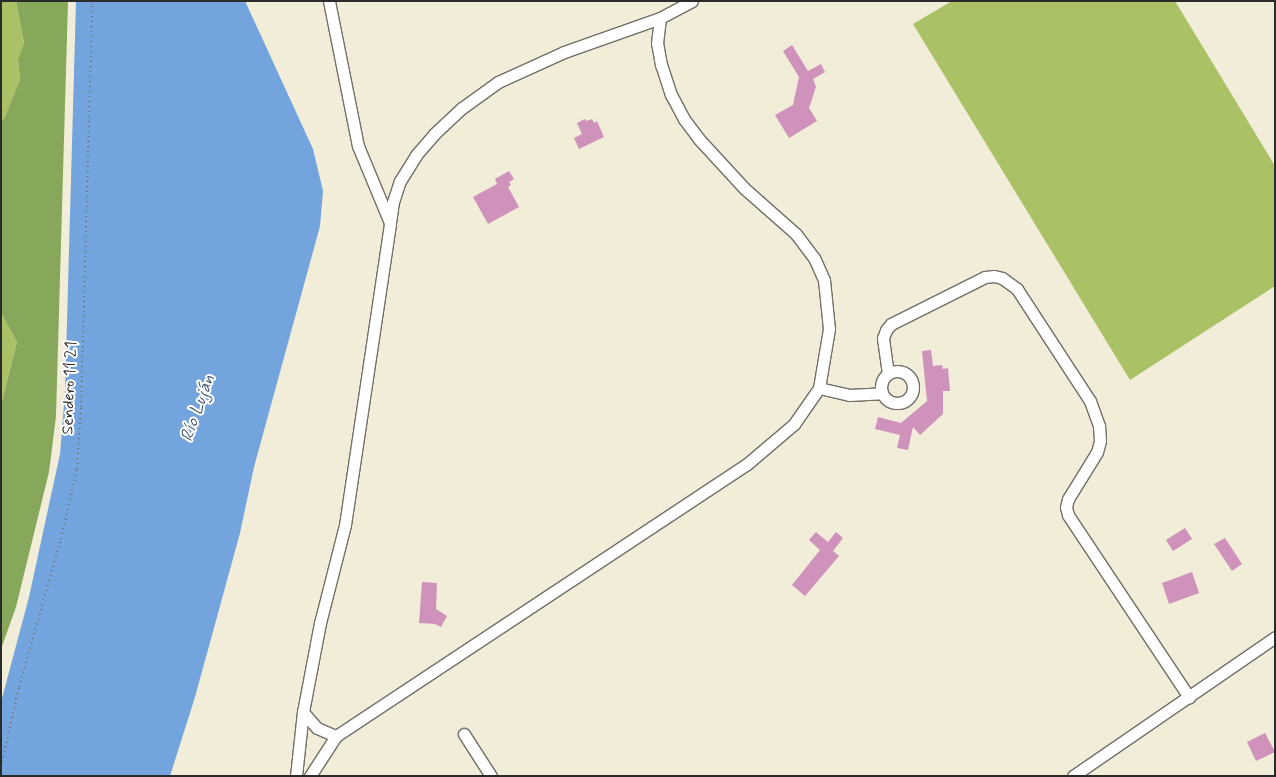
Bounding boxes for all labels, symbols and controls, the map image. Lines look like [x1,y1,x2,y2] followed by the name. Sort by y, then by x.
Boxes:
[59,342,81,434] street label: Sendero 11 21
[176,371,220,445] water label: Río Luján

